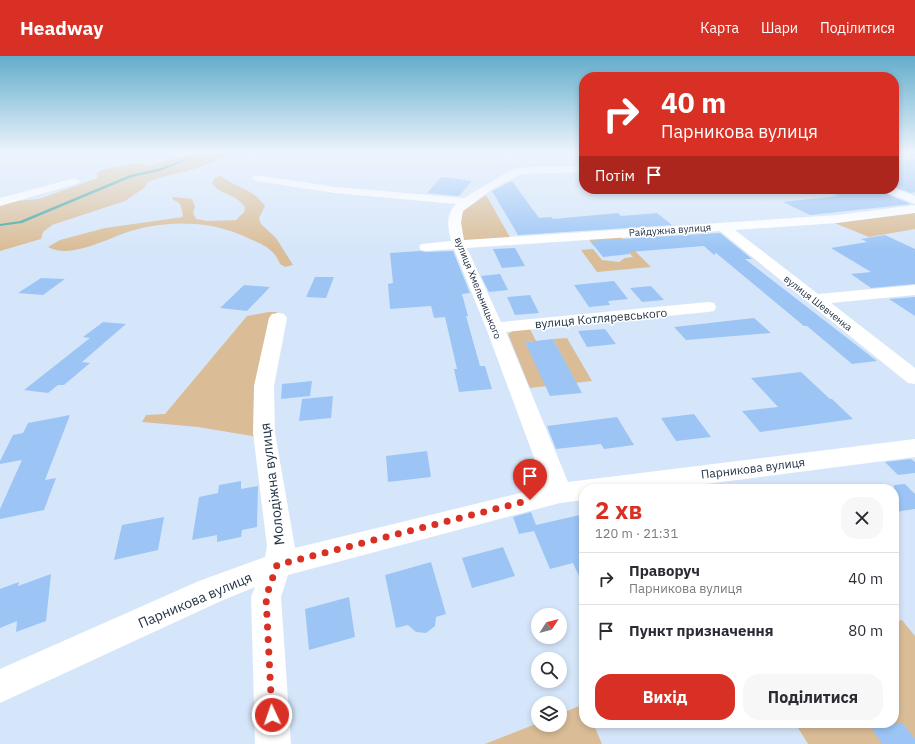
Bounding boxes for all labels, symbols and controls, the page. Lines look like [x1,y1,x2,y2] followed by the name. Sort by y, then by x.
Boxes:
[20,16,103,40] text: Headway
[700,19,739,37] text: Карта
[761,19,798,37] text: Шари
[820,19,895,37] text: Поділитися
[661,84,726,121] text: 40 m
[595,88,647,140] icon: right
[661,120,818,143] text: Парникова вулиця
[643,164,665,186] icon: arrive
[595,166,635,185] text: Потім
[628,221,712,239] street label: Райдужна вулиця
[452,235,505,341] street label: вулиця Хмельницького
[781,272,855,334] street label: вулиця Шевченка
[534,305,668,331] street label: вулиця Котляревського
[256,422,288,546] street label: Молодіжна вулиця
[700,454,806,482] street label: Парникова вулиця
[513,459,547,500] pin
[519,465,541,487] icon: arrive
[595,494,642,526] text: 2 хв
[841,497,883,539] button: close
[595,525,678,542] text: 120 m · 21:31
[629,561,700,580] text: Праворуч
[135,568,255,632] street label: Парникова вулиця
[595,568,617,590] icon: right
[848,569,883,588] text: 40 m
[629,580,742,597] text: Парникова вулиця
[531,608,567,644] north arrow
[531,608,567,732] map controls
[595,620,617,642] icon: arrive
[629,621,774,640] text: Пункт призначення
[848,621,883,640] text: 80 m
[531,652,567,688] button: search
[595,674,735,720] button: Вихід
[743,674,883,720] button: Поділитися
[251,694,293,736] position arrow
[531,696,567,732] button: layers

